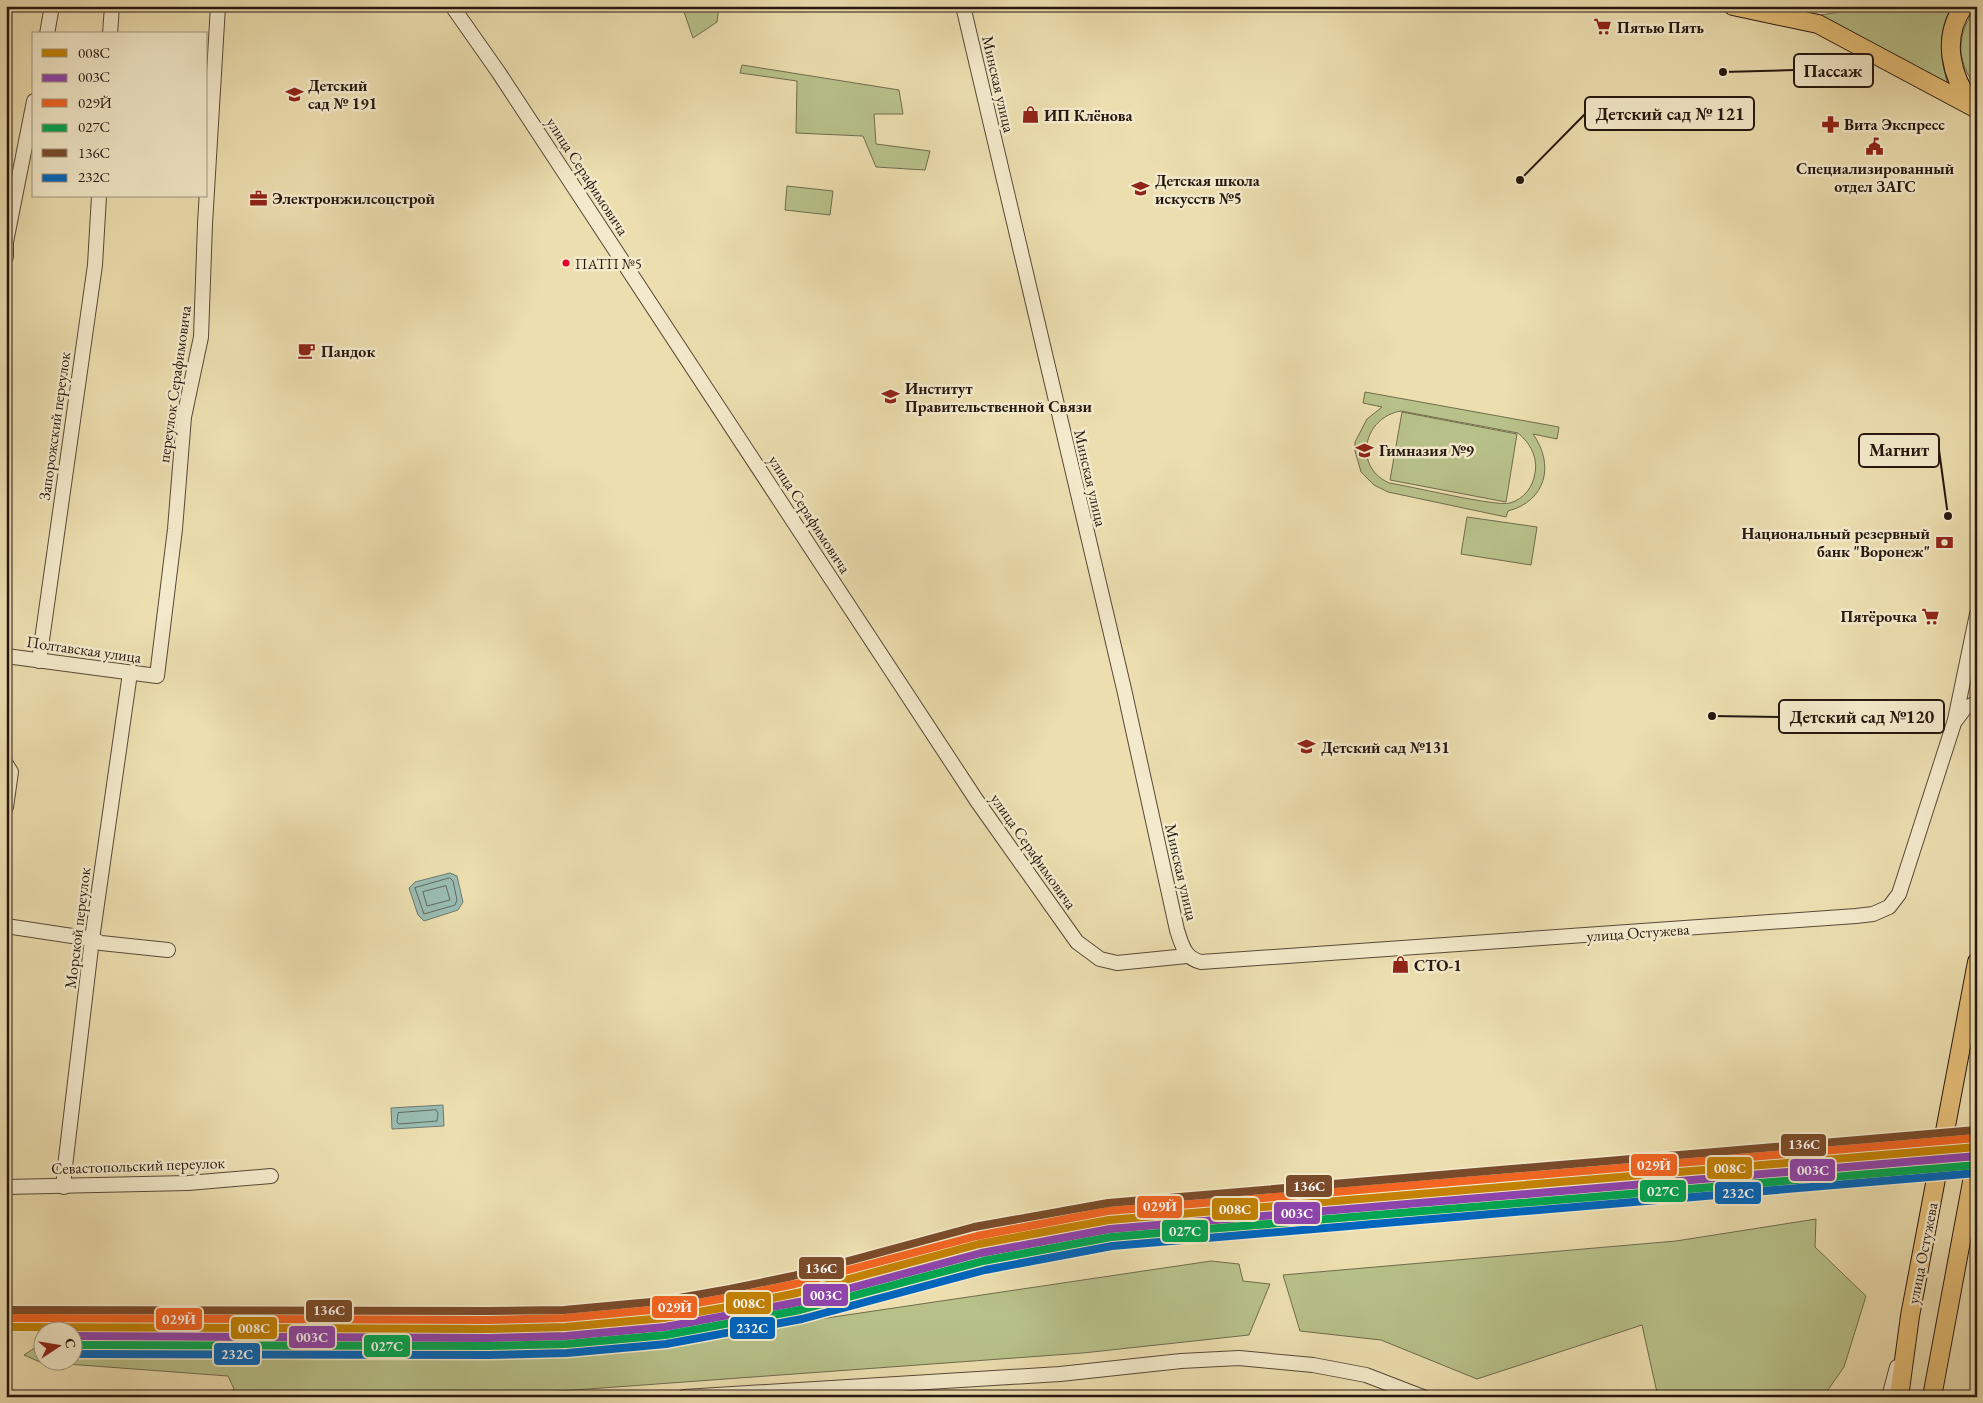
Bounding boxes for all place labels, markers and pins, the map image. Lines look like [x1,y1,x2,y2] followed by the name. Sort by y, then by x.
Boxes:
[1593,17,1613,37] supermarket icon: Пятью Пять
[1617,17,1705,38] place label: Пятью Пять
[1794,54,1873,87] callout: Пассаж
[308,75,377,114] place label: Детский сад № 191
[284,84,304,104] school or university icon: Детский сад № 191
[1585,97,1754,130] callout: Детский сад № 121
[1020,105,1040,125] shop icon: ИП Клёнова
[1044,105,1133,126] place label: ИП Клёнова
[1820,114,1840,134] pharmacy icon: Вита Экспресс
[1844,114,1945,135] place label: Вита Экспресс
[1865,136,1885,156] public building icon: Специализированный отдел ЗАГС
[1796,158,1955,197] place label: Специализированный отдел ЗАГС
[1155,170,1261,209] place label: Детская школа искусств №5
[1131,179,1151,199] school or university icon: Детская школа искусств №5
[248,188,268,208] office icon: Электронжилсоцстрой
[272,188,436,209] place label: Электронжилсоцстрой
[575,254,642,273] place label: ПАТП №5
[561,258,571,268] marker: ПАТП №5
[297,341,317,361] cafe icon: Пандок
[321,341,375,362] place label: Пандок
[905,378,1092,417] place label: Институт Правительственной Связи
[881,387,901,407] school or university icon: Институт Правительственной Связи
[1859,434,1939,467] callout: Магнит
[1355,440,1375,460] school or university icon: Гимназия №9
[1379,440,1474,461] place label: Гимназия №9
[1741,523,1931,562] place label: Национальный резервный банк "Воронеж"
[1934,532,1954,552] bank icon: Национальный резервный банк "Воронеж"
[1840,606,1918,627] place label: Пятёрочка
[1921,606,1941,626] supermarket icon: Пятёрочка
[1779,700,1944,733] callout: Детский сад №120
[1297,737,1317,757] school or university icon: Детский сад №131
[1321,737,1450,758] place label: Детский сад №131
[1390,955,1410,975] shop icon: СТО-1
[1414,955,1462,976] place label: СТО-1

